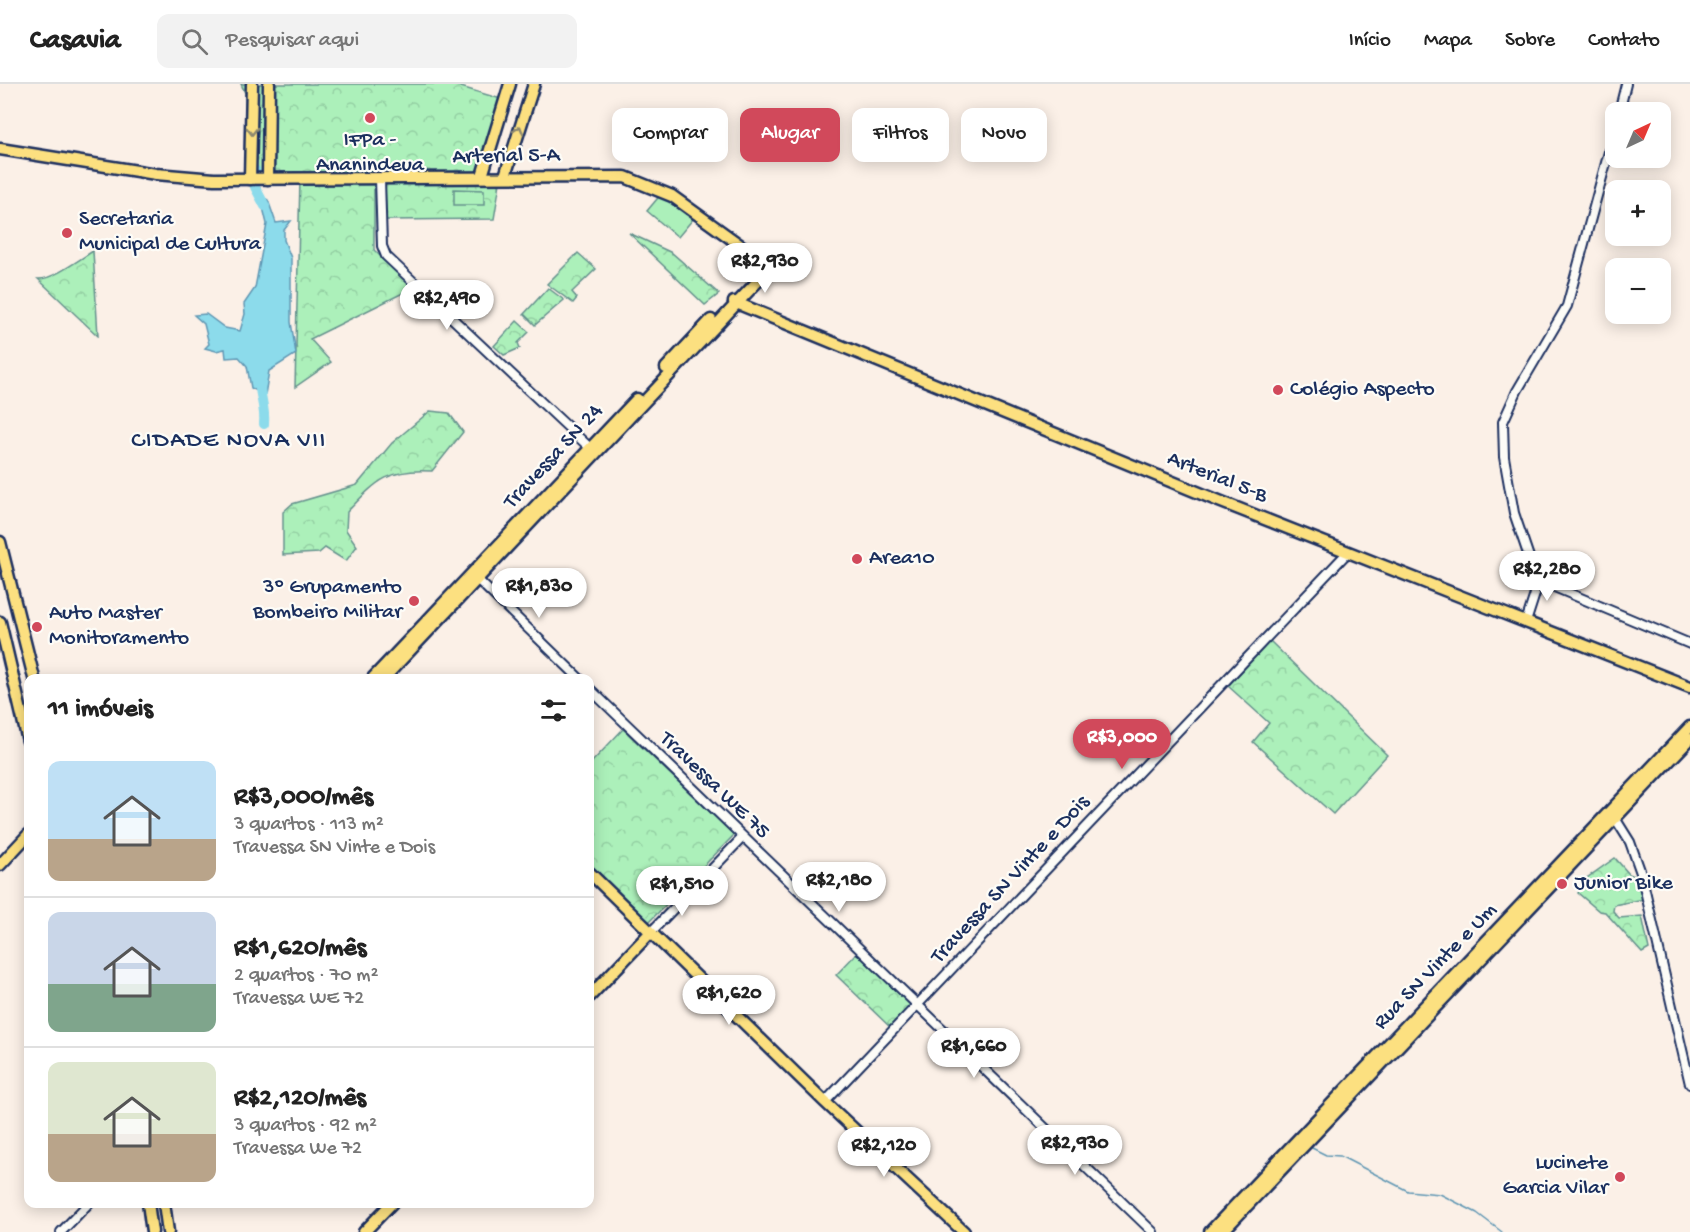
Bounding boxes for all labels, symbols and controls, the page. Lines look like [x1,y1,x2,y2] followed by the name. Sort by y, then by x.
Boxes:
[157,14,577,68] search box
[30,25,121,58] text: Casavia
[178,25,211,58] icon: search
[226,28,359,54] text: Pesquisar aqui
[1349,29,1391,54] text: Início
[1424,29,1472,54] text: Mapa
[1505,29,1555,54] text: Sobre
[1588,29,1660,54] text: Contato
[1605,102,1671,168] north arrow
[1605,102,1671,324] map controls
[612,108,728,162] chip: Comprar
[740,108,840,162] chip: Alugar
[852,108,949,162] chip: Filtros
[961,108,1047,162] chip: Novo
[363,111,377,125] marker: IFPa - Ananindeua
[512,125,525,136] one-way arrow
[246,127,258,136] one-way arrow
[316,128,425,179] place label: IFPa - Ananindeua
[452,143,561,171] street label: Arterial 5-A
[1605,180,1671,246] button: +
[79,207,262,258] place label: Secretaria Municipal de Cultura
[60,226,74,240] marker: Secretaria Municipal de Cultura
[710,243,820,294] pin: R$2,930
[731,251,799,274] text: R$2,930
[1605,258,1671,324] button: −
[392,280,502,331] pin: R$2,490
[414,288,480,311] text: R$2,490
[1290,377,1435,403] place label: Colégio Aspecto
[1271,383,1285,397] marker: Colégio Aspecto
[497,399,610,516] street label: Travessa SN 24
[131,427,327,456] district label: CIDADE NOVA VII
[1163,446,1272,510] street label: Arterial 5-B
[869,546,935,572] place label: Area10
[1492,551,1602,602] pin: R$2,280
[850,552,864,566] marker: Area10
[1513,559,1581,582] text: R$2,280
[484,568,594,619] pin: R$1,830
[252,575,404,626] place label: 3º Grupamento Bombeiro Militar
[506,576,572,599] text: R$1,830
[407,594,421,608] marker: 3º Grupamento Bombeiro Militar
[49,601,189,652] place label: Auto Master Monitoramento
[30,620,44,634] marker: Auto Master Monitoramento
[537,694,570,727] icon: filters
[48,695,153,726] text: 11 imóveis
[1067,719,1177,770] pin: R$3,000
[652,725,775,845] street label: Travessa WE 75
[1087,727,1157,750] text: R$3,000
[234,783,373,814] text: R$3,000/mês
[96,785,168,857] icon: home
[925,790,1097,971] street label: Travessa SN Vinte e Dois
[234,814,384,837] text: 3 quartos · 113 m²
[234,837,435,860] text: Travessa SN Vinte e Dois
[784,862,894,913] pin: R$2,180
[627,866,737,917] pin: R$1,510
[806,870,872,893] text: R$2,180
[1574,871,1673,897] place label: Junior Bike
[650,874,714,897] text: R$1,510
[1555,877,1569,891] marker: Junior Bike
[1369,898,1504,1036] street label: Rua SN Vinte e Um
[234,934,366,965] text: R$1,620/mês
[96,936,168,1008] icon: home
[234,965,378,988] text: 2 quartos · 70 m²
[674,975,784,1026] pin: R$1,620
[696,983,762,1006] text: R$1,620
[234,988,364,1011] text: Travessa WE 72
[919,1028,1029,1079] pin: R$1,660
[941,1036,1007,1059] text: R$1,660
[234,1084,366,1115] text: R$2,120/mês
[96,1086,168,1158] icon: home
[234,1115,377,1138] text: 3 quartos · 92 m²
[1020,1125,1130,1176] pin: R$2,930
[829,1127,939,1178] pin: R$2,120
[1041,1133,1109,1156] text: R$2,930
[852,1135,916,1158] text: R$2,120
[234,1138,362,1161] text: Travessa We 72
[1503,1151,1610,1202] place label: Lucinete Garcia Vilar
[1613,1170,1627,1184] marker: Lucinete Garcia Vilar

